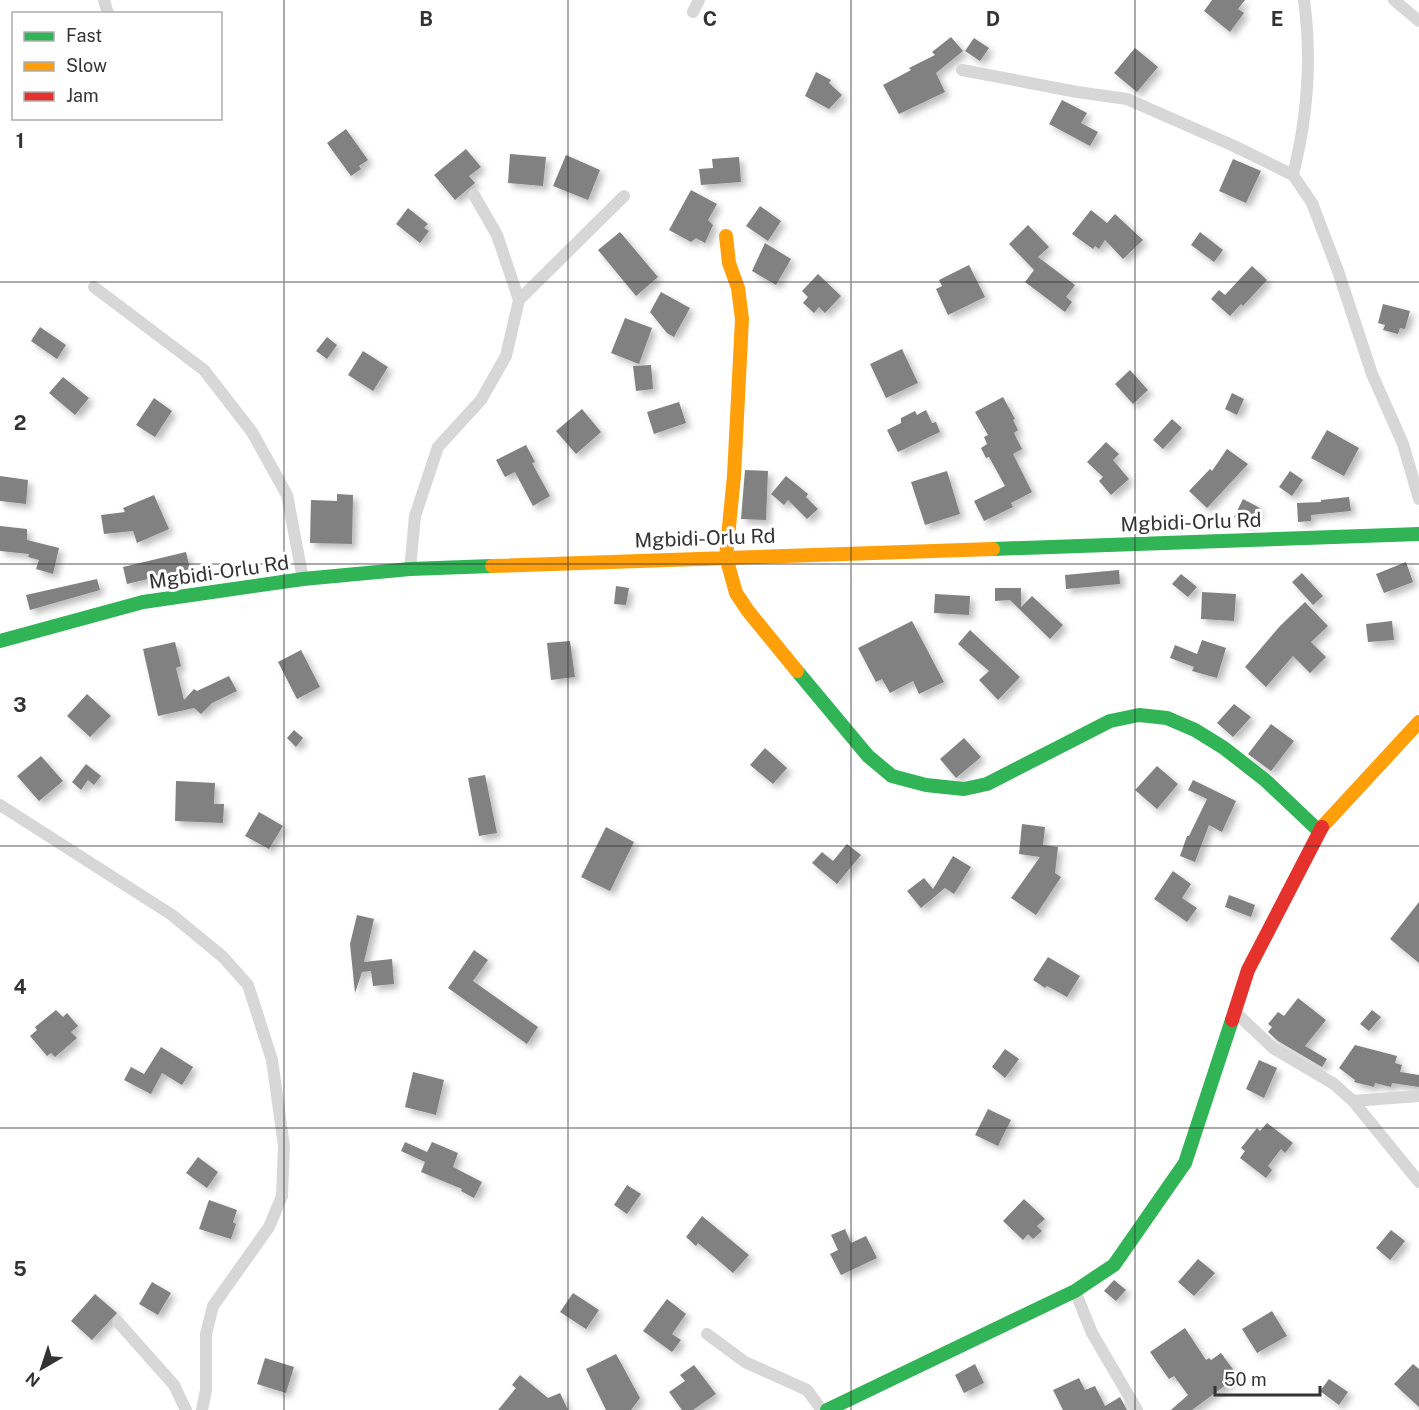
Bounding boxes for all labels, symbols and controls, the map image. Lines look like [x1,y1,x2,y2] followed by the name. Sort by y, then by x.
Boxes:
[419,7,433,31] text: B
[703,7,717,31] text: C
[986,7,1000,31] text: D
[1271,7,1283,31] text: E
[12,12,222,120] legend
[66,25,102,46] text: Fast
[66,55,107,76] text: Slow
[66,85,99,106] text: Jam
[16,129,24,153] text: 1
[14,411,26,435] text: 2
[1120,508,1262,536] street label: Mgbidi-Orlu Rd
[634,524,776,552] street label: Mgbidi-Orlu Rd
[147,550,291,594] street label: Mgbidi-Orlu Rd
[13,693,27,717] text: 3
[13,975,27,999] text: 4
[13,1257,27,1281] text: 5
[12,1338,72,1398] north arrow
[1215,1359,1320,1397] scale bar
[22,1368,44,1391] text: N
[1224,1369,1267,1390] text: 50 m

